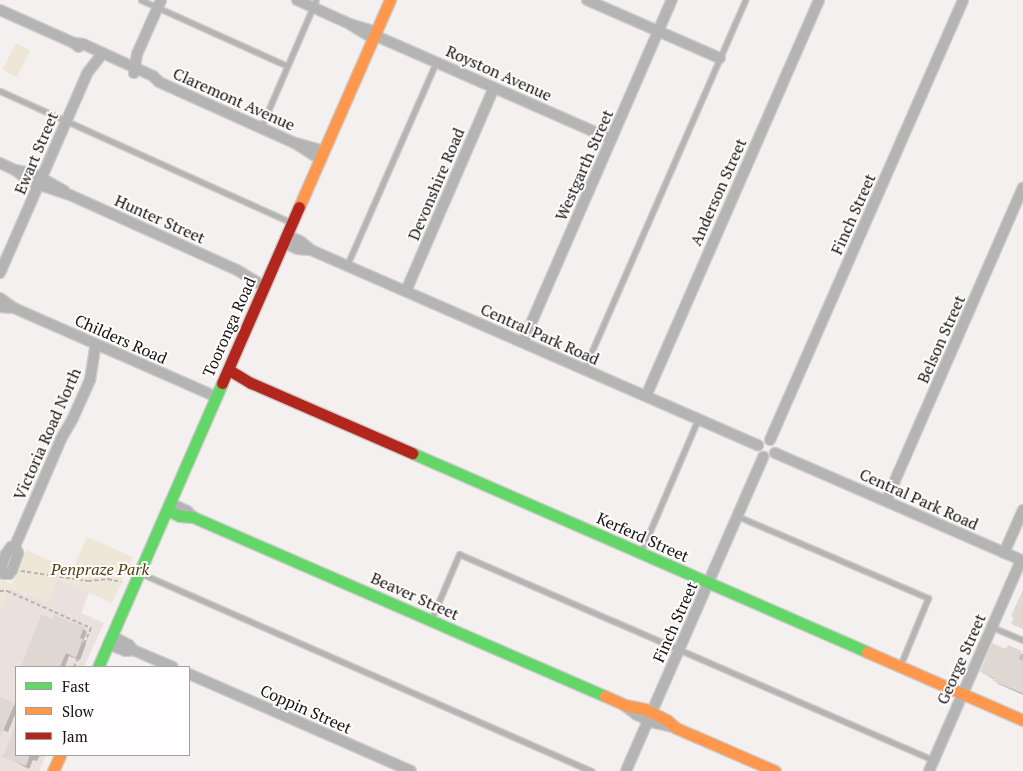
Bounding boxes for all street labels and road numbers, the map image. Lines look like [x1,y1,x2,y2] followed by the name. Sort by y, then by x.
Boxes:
[443,41,555,105] street label: Royston Avenue
[170,63,298,135] street label: Claremont Avenue
[551,107,617,223] street label: Westgarth Street
[10,109,62,197] street label: Ewart Street
[404,125,468,243] street label: Devonshire Road
[686,135,750,249] street label: Anderson Street
[827,171,879,257] street label: Finch Street
[112,190,208,248] street label: Hunter Street
[198,274,260,380] street label: Tooronga Road
[913,292,969,386] street label: Belson Street
[478,299,602,369] street label: Central Park Road
[72,310,170,368] street label: Childers Road
[9,365,85,503] street label: Victoria Road North
[857,464,981,534] street label: Central Park Road
[594,508,692,566] street label: Kerferd Street
[368,568,462,624] street label: Beaver Street
[649,579,701,665] street label: Finch Street
[932,611,990,707] street label: George Street
[257,680,355,738] street label: Coppin Street

